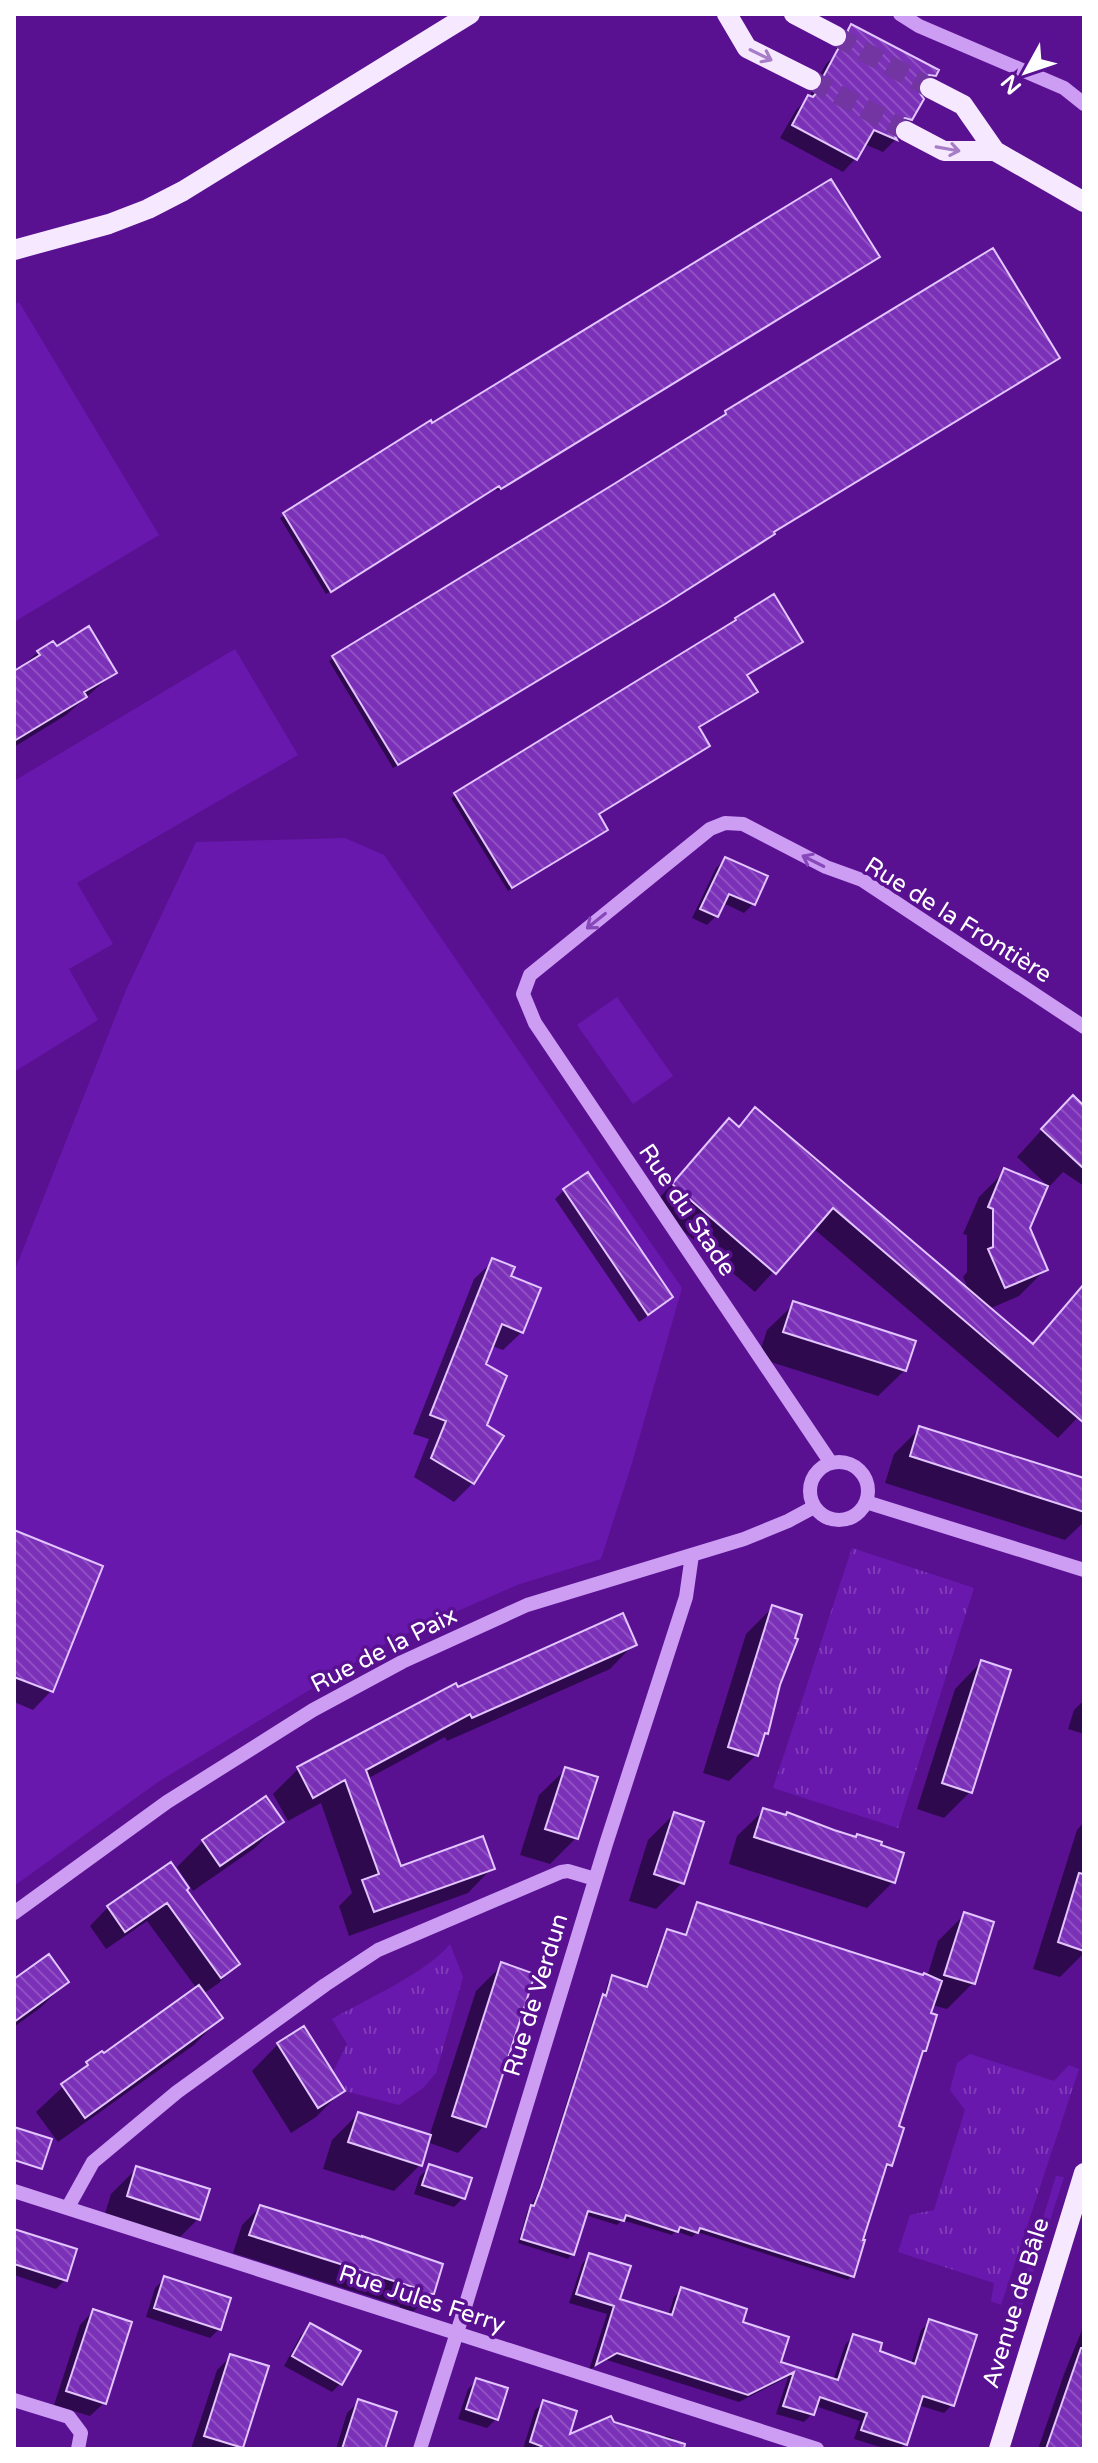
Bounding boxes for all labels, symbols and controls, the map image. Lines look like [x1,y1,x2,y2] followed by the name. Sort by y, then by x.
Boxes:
[986,32,1066,112] north arrow
[749,48,773,63] one-way arrow
[996,69,1027,99] text: N
[935,142,961,157] one-way arrow
[859,851,1057,989] street label: Rue de la Frontière
[802,852,826,868] one-way arrow
[586,912,607,929] one-way arrow
[632,1138,742,1282] street label: Rue du Stade
[306,1601,462,1699] street label: Rue de la Paix
[497,1910,575,2080] street label: Rue de Verdun
[976,2214,1056,2392] street label: Avenue de Bâle
[335,2258,509,2340] street label: Rue Jules Ferry

